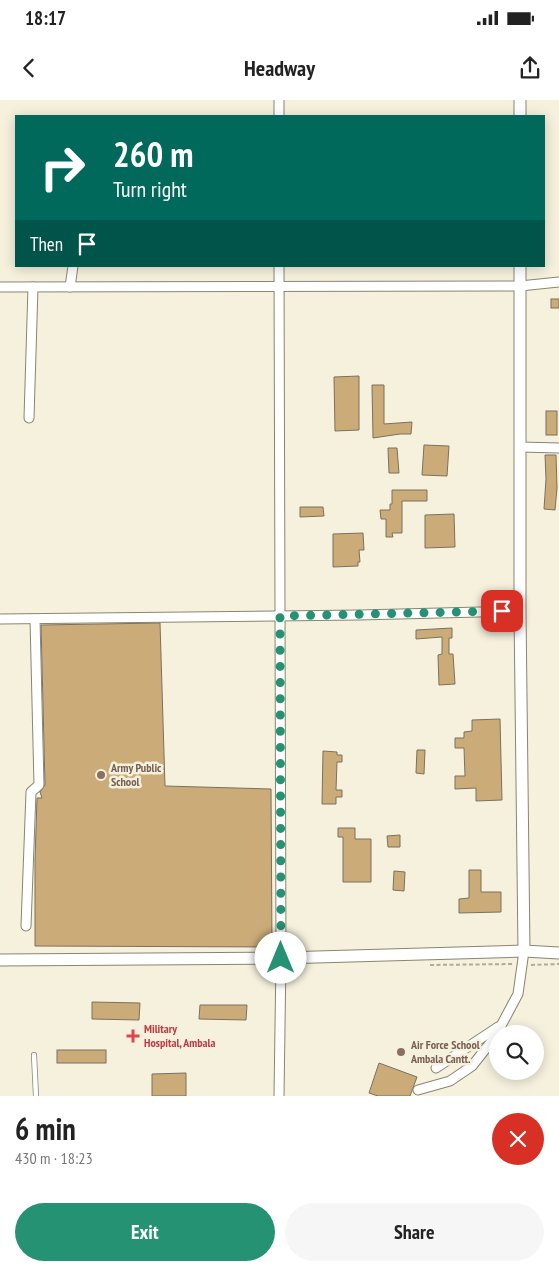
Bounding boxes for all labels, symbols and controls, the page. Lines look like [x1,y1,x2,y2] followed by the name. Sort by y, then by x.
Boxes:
[25,6,66,30] text: 18:17
[15,54,43,82] icon: back
[244,54,315,82] text: Headway
[516,54,544,82] icon: share
[113,131,194,177] text: 260 m
[30,135,95,200] icon: right
[113,175,187,203] text: Turn right
[73,230,101,258] icon: arrive
[30,232,63,256] text: Then
[481,590,523,632] pin
[488,597,516,625] icon: arrive
[110,760,162,789] place label: Army Public School
[95,769,107,781] marker: Army Public School
[254,931,306,983] position arrow
[144,1021,215,1050] place label: Military Hospital, Ambala
[489,1025,544,1080] map controls
[489,1025,544,1080] button: search
[126,1029,140,1043] marker: Military Hospital, Ambala
[410,1037,480,1066] place label: Air Force School Ambala Cantt.
[395,1046,407,1058] marker: Air Force School Ambala Cantt.
[15,1109,76,1148] text: 6 min
[492,1113,544,1165] button: close
[15,1148,93,1168] text: 430 m · 18:23
[15,1203,275,1261] button: Exit
[285,1203,544,1261] button: Share

